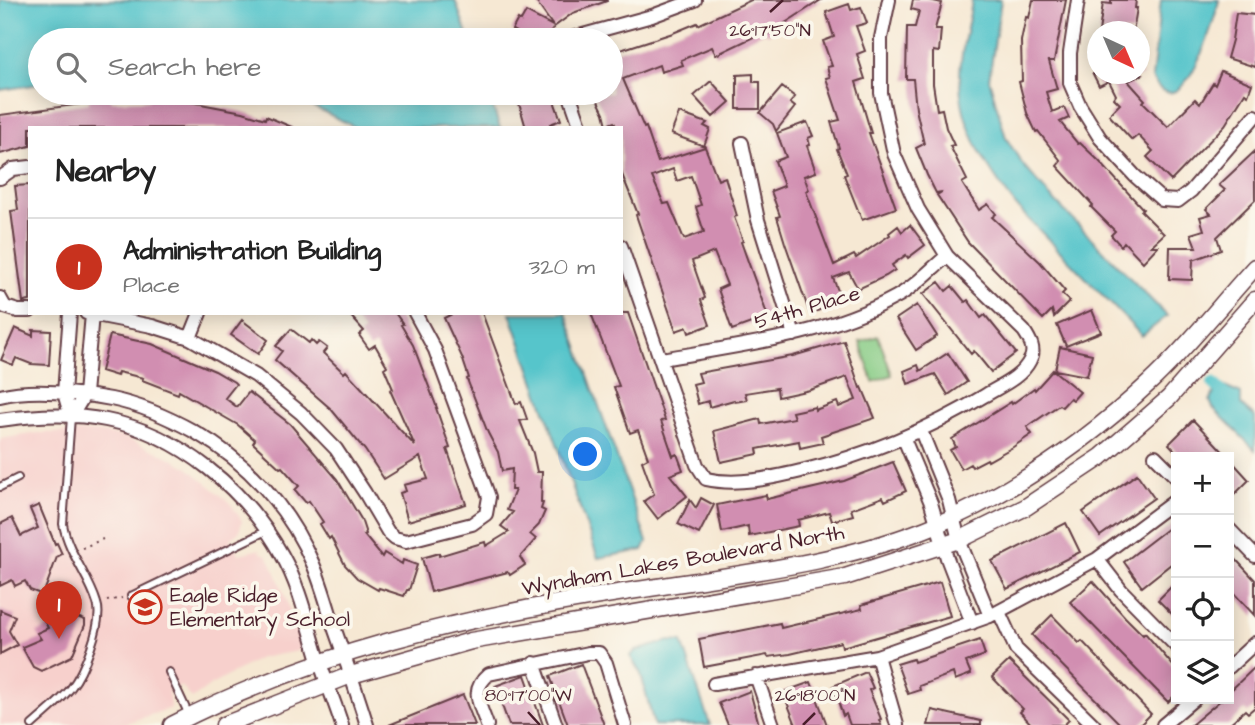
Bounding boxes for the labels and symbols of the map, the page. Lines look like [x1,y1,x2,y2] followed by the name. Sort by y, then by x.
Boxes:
[729,18,811,43] text: 26°17'50"N
[1087,21,1150,84] north arrow
[751,279,863,336] street label: 54th Place
[568,437,602,471] your location
[520,518,847,605] street label: Wyndham Lakes Boulevard North
[36,581,82,639] pin: 1
[170,581,350,636] place label: Eagle Ridge Elementary School
[126,588,164,626] school or university icon: Eagle Ridge Elementary School
[484,683,572,708] text: 80°17'00"W
[775,683,855,708] text: 26°18'00"N

